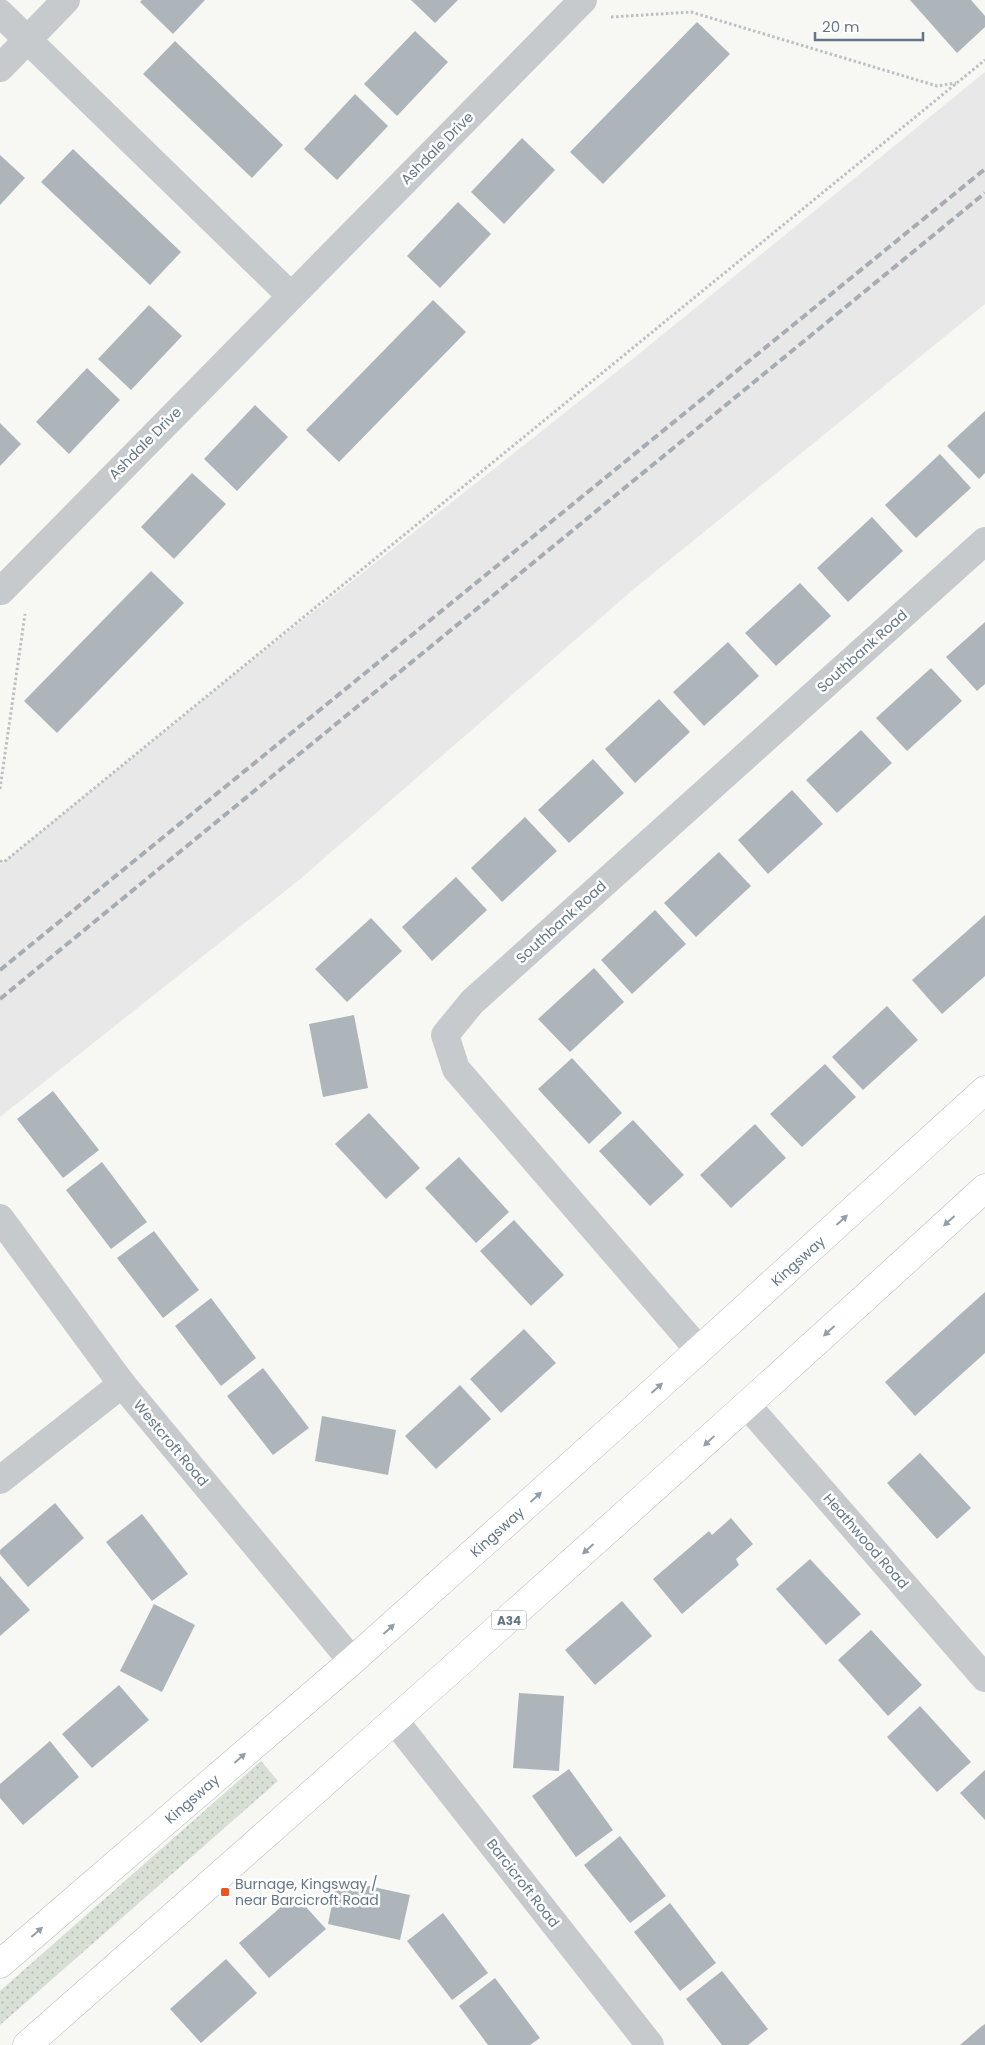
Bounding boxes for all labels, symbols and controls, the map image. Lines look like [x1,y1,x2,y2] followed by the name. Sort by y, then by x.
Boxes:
[815,10,922,42] scale bar
[822,16,860,37] text: 20 m
[396,107,478,189] street label: Ashdale Drive
[104,402,186,484] street label: Ashdale Drive
[812,605,912,697] street label: Southbank Road
[511,876,611,968] street label: Southbank Road
[835,1214,847,1226] one-way arrow
[943,1216,956,1227] one-way arrow
[767,1231,829,1291] street label: Kingsway
[824,1325,836,1337] one-way arrow
[650,1383,663,1394] one-way arrow
[129,1395,213,1491] street label: Westcroft Road
[704,1435,716,1447] one-way arrow
[819,1489,913,1593] street label: Heathwood Road
[529,1491,541,1503] one-way arrow
[466,1502,528,1562] street label: Kingsway
[583,1543,595,1555] one-way arrow
[492,1610,526,1630] road number: A34
[382,1623,395,1634] one-way arrow
[233,1752,245,1764] one-way arrow
[160,1770,224,1828] street label: Kingsway
[482,1834,564,1932] street label: Barcicroft Road
[235,1874,379,1910] place label: Burnage, Kingsway / near Barcicroft Road
[219,1886,231,1898] marker: Burnage, Kingsway / near Barcicroft Road
[30,1927,43,1938] one-way arrow

